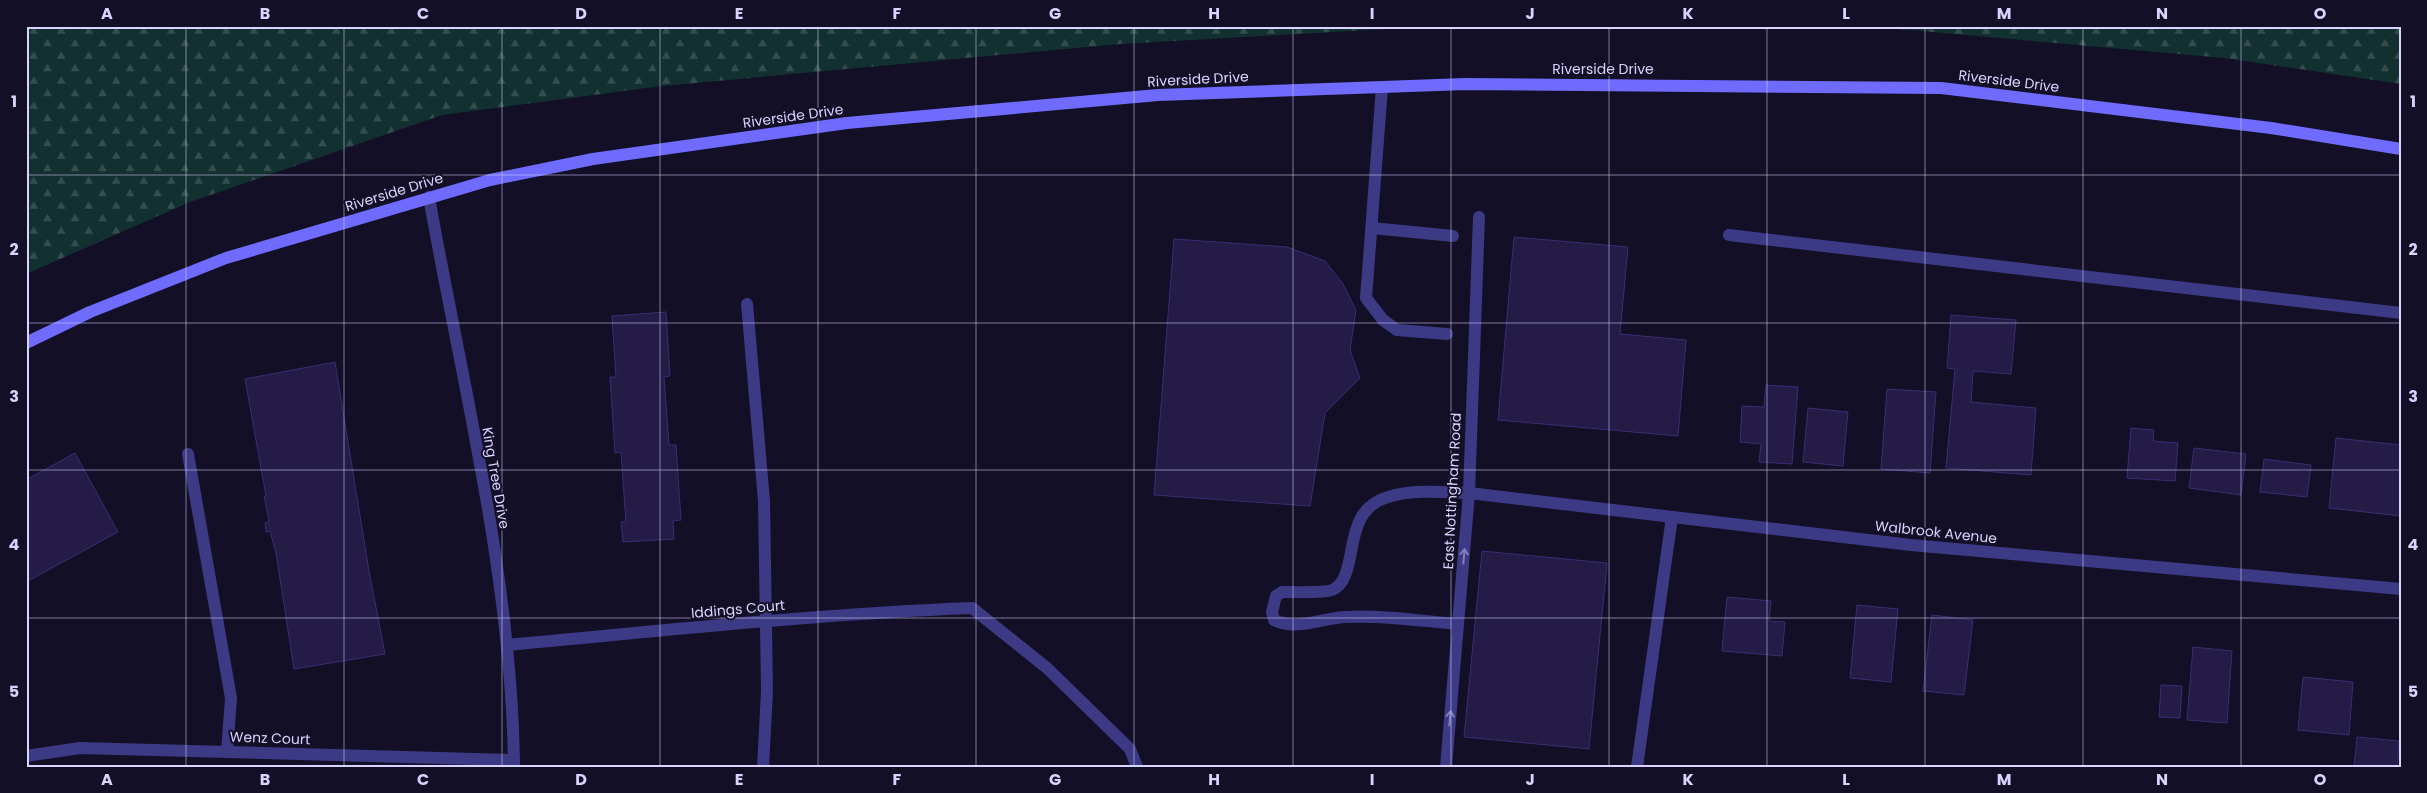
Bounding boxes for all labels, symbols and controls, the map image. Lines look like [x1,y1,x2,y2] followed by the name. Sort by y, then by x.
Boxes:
[101,2,113,25] text: A
[260,2,270,25] text: B
[417,2,429,25] text: C
[575,2,587,25] text: D
[735,2,743,25] text: E
[893,2,902,25] text: F
[1049,2,1061,25] text: G
[1208,2,1220,25] text: H
[1370,2,1374,25] text: I
[1525,2,1535,25] text: J
[1682,2,1694,25] text: K
[1842,2,1850,25] text: L
[1997,2,2011,25] text: M
[2156,2,2168,25] text: N
[2314,2,2327,25] text: O
[1552,59,1654,79] street label: Riverside Drive
[1957,65,2061,97] street label: Riverside Drive
[1147,66,1249,92] street label: Riverside Drive
[11,90,17,113] text: 1
[2410,90,2416,113] text: 1
[741,99,845,133] street label: Riverside Drive
[343,168,446,216] street label: Riverside Drive
[9,238,19,261] text: 2
[2408,238,2418,261] text: 2
[9,385,19,408] text: 3
[2408,385,2418,408] text: 3
[1438,412,1466,570] street label: East Nottingham Road
[477,426,515,531] street label: King Tree Drive
[1874,516,1998,548] street label: Walbrook Avenue
[9,533,20,556] text: 4
[2408,533,2419,556] text: 4
[1459,549,1468,565] one-way arrow
[690,595,786,623] street label: Iddings Court
[9,680,19,703] text: 5
[2408,680,2418,703] text: 5
[1445,710,1455,726] one-way arrow
[229,727,311,749] street label: Wenz Court
[101,768,113,791] text: A
[260,768,270,791] text: B
[417,768,429,791] text: C
[575,768,587,791] text: D
[735,768,743,791] text: E
[893,768,902,791] text: F
[1049,768,1061,791] text: G
[1208,768,1220,791] text: H
[1370,768,1374,791] text: I
[1525,768,1535,791] text: J
[1682,768,1694,791] text: K
[1842,768,1850,791] text: L
[1997,768,2011,791] text: M
[2156,768,2168,791] text: N
[2314,768,2327,791] text: O

